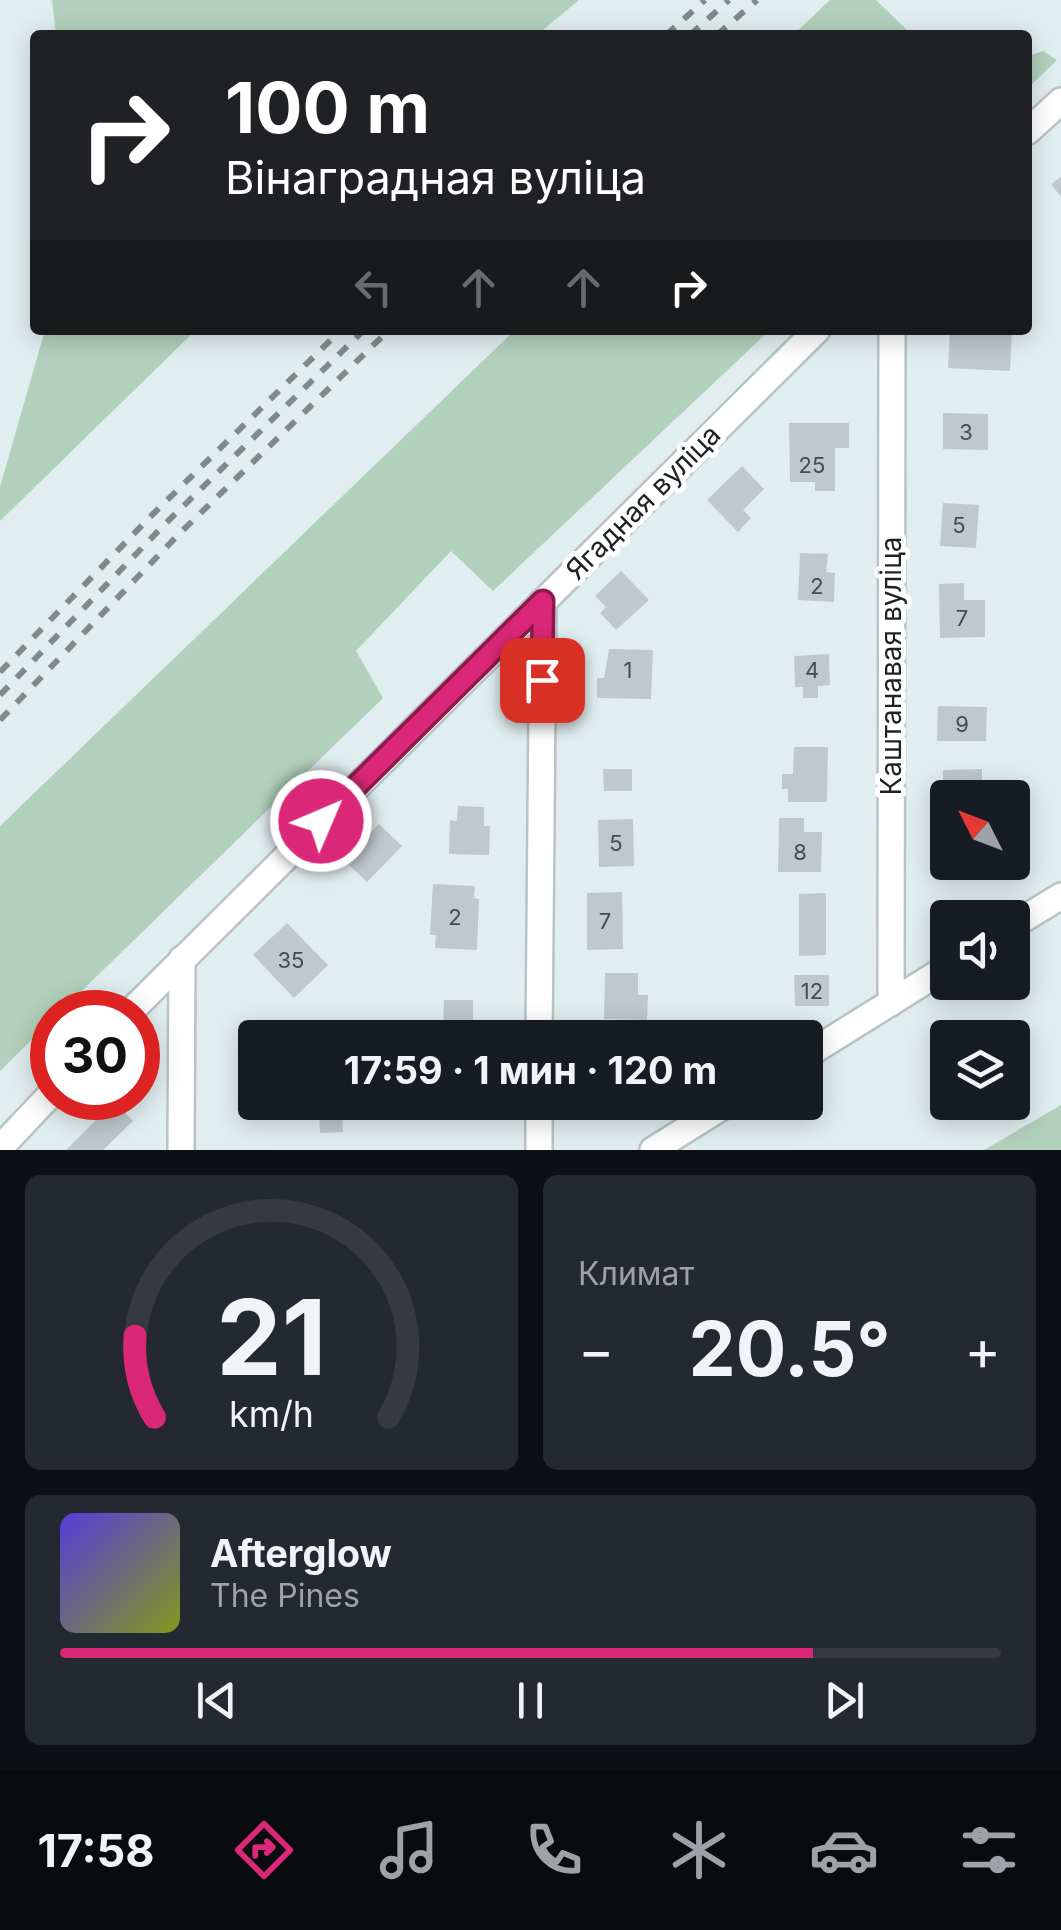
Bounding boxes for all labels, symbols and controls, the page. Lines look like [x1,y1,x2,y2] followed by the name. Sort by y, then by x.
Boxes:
[225,65,430,150] text: 100 m
[60,70,190,200] icon: right
[225,150,646,205] text: Вінаградная вуліца
[346,260,401,315] icon: left
[451,260,506,315] icon: ahead
[556,260,611,315] icon: ahead
[661,260,716,315] icon: right
[559,418,727,586] street label: Ягадная вуліца
[959,419,973,445] house number: 3
[799,452,825,478] house number: 25
[952,512,966,538] house number: 5
[874,536,908,796] street label: Каштанавая вуліца
[810,573,824,599] house number: 2
[956,605,968,631] house number: 7
[500,638,585,723] pin
[515,653,570,708] icon: arrive
[624,657,632,683] house number: 1
[805,657,819,683] house number: 4
[955,711,969,737] house number: 9
[269,769,373,873] position arrow
[930,780,1030,880] north arrow
[930,780,1030,1120] map controls
[609,830,623,856] house number: 5
[793,839,807,865] house number: 8
[930,900,1030,1000] button: sound
[448,904,462,930] house number: 2
[599,908,611,934] house number: 7
[278,947,304,973] house number: 35
[801,978,823,1004] house number: 12
[30,990,160,1120] speed limit sign: 30
[930,1020,1030,1120] button: layers
[344,1047,717,1093] text: 17:59 · 1 мин · 120 m
[578,1254,694,1293] text: Климат
[216,1274,327,1400] text: 21
[688,1303,891,1394] text: 20.5°
[578,1317,614,1383] text: −
[965,1317,1001,1383] text: +
[229,1392,314,1436] text: km/h
[210,1530,392,1576] text: Afterglow
[210,1576,360,1615] text: The Pines
[189,1673,244,1728] icon: previous
[503,1673,558,1728] icon: pause
[817,1673,872,1728] icon: next
[229,1815,299,1885] icon: directions
[374,1815,444,1885] icon: music
[519,1815,589,1885] icon: phone
[664,1815,734,1885] icon: climate
[809,1815,879,1885] icon: car
[954,1815,1024,1885] icon: filters
[37,1823,155,1878] text: 17:58

